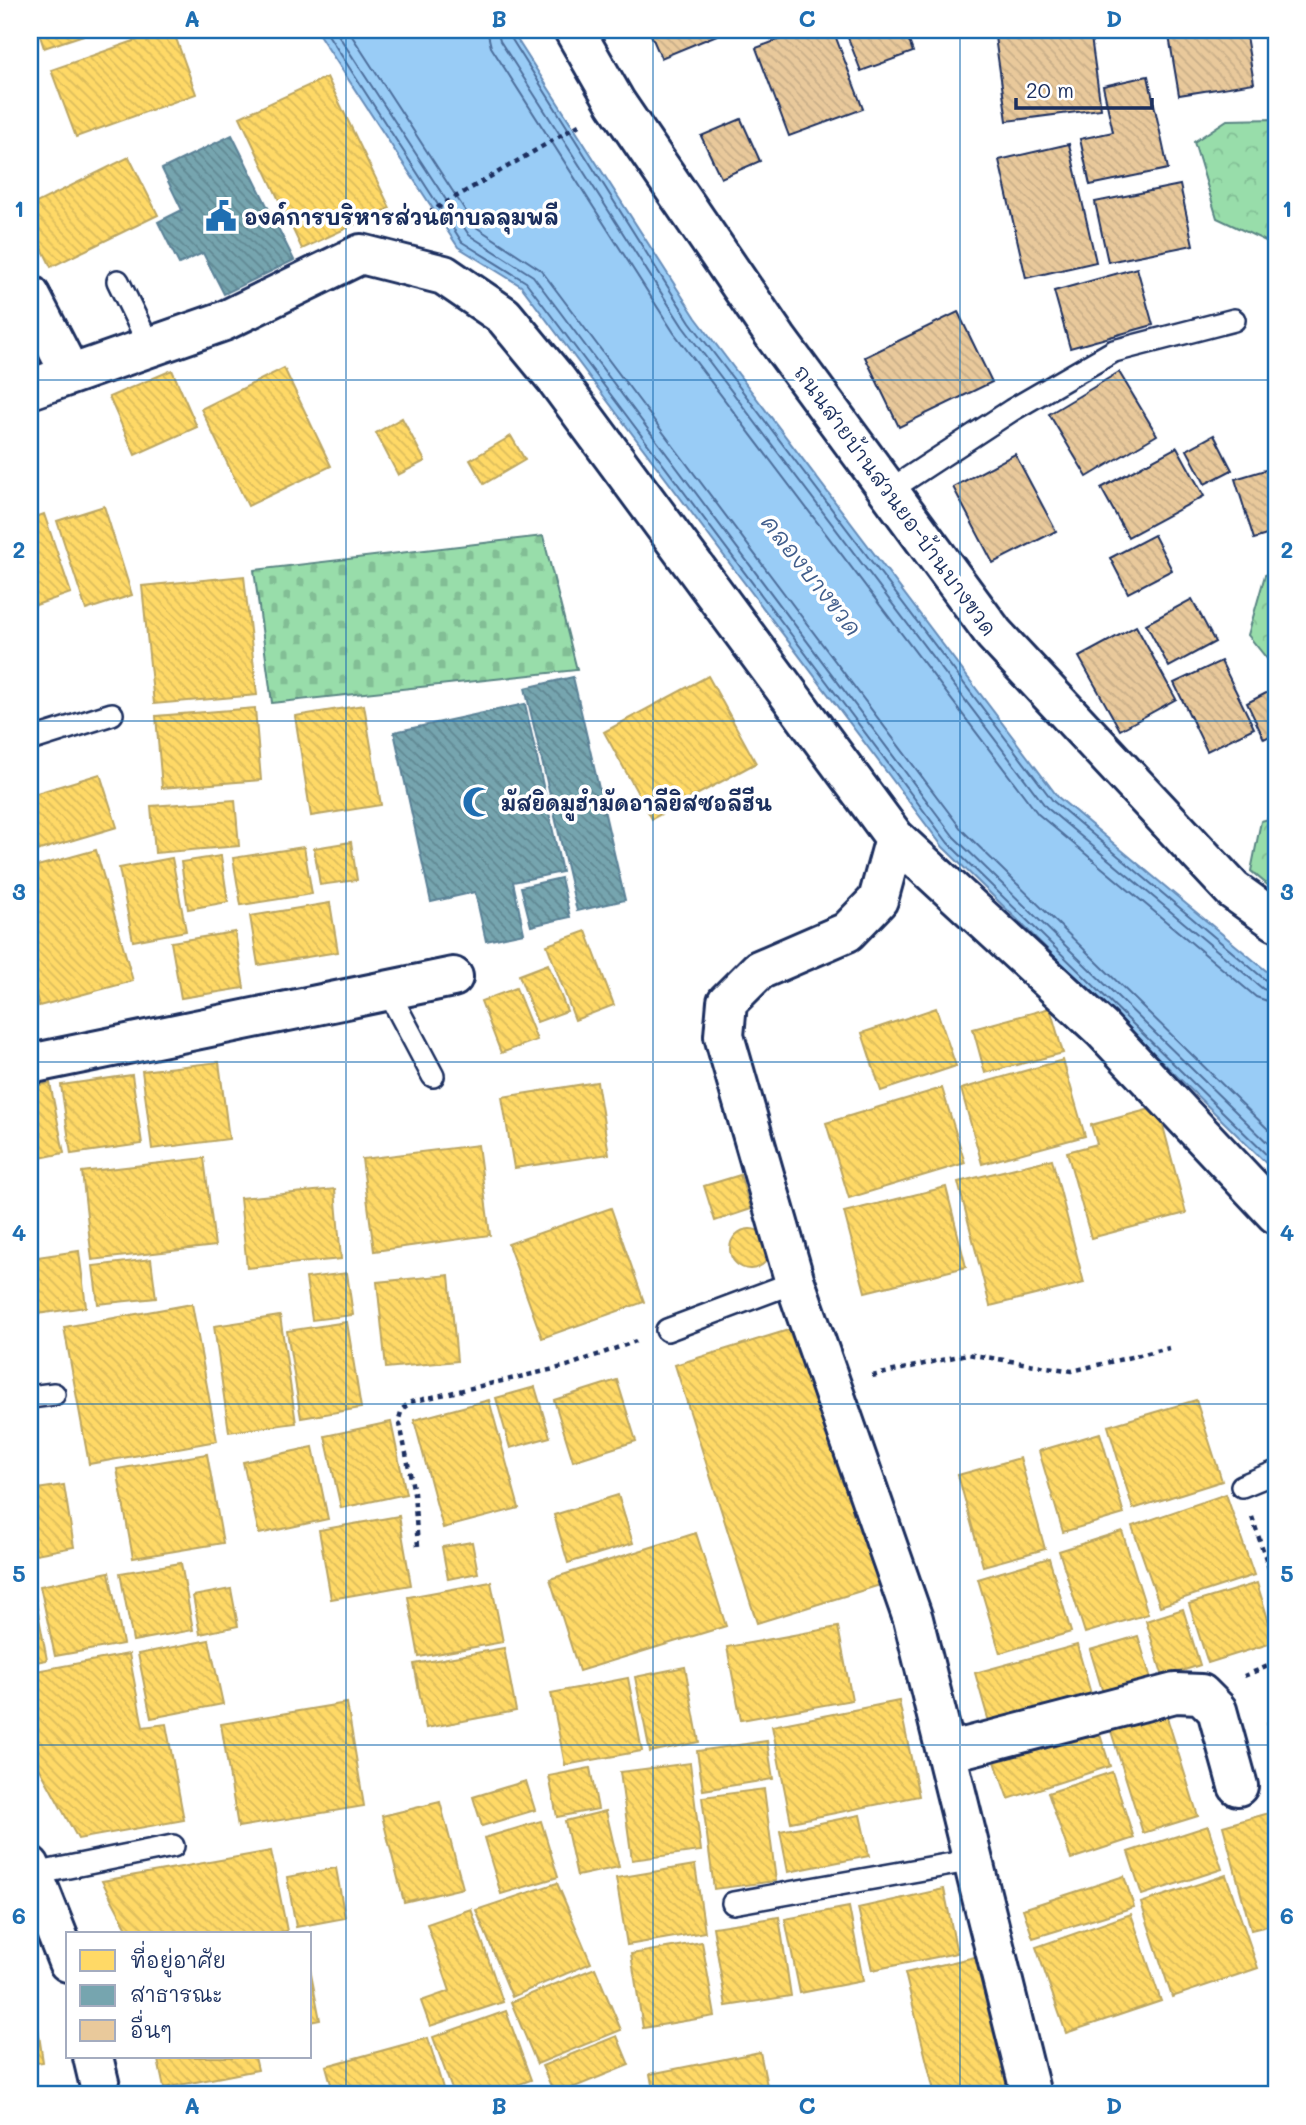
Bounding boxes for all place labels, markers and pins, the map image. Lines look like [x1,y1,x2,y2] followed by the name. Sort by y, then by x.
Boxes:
[204,199,238,233] public building icon: องค์การบริหารส่วนตำบลลุมพลี
[244,201,559,235] place label: องค์การบริหารส่วนตำบลลุมพลี
[461,785,495,819] mosque icon: มัสยิดมูฮำมัดอาลียิสซอลีฮีน
[501,786,772,821] place label: มัสยิดมูฮำมัดอาลียิสซอลีฮีน

